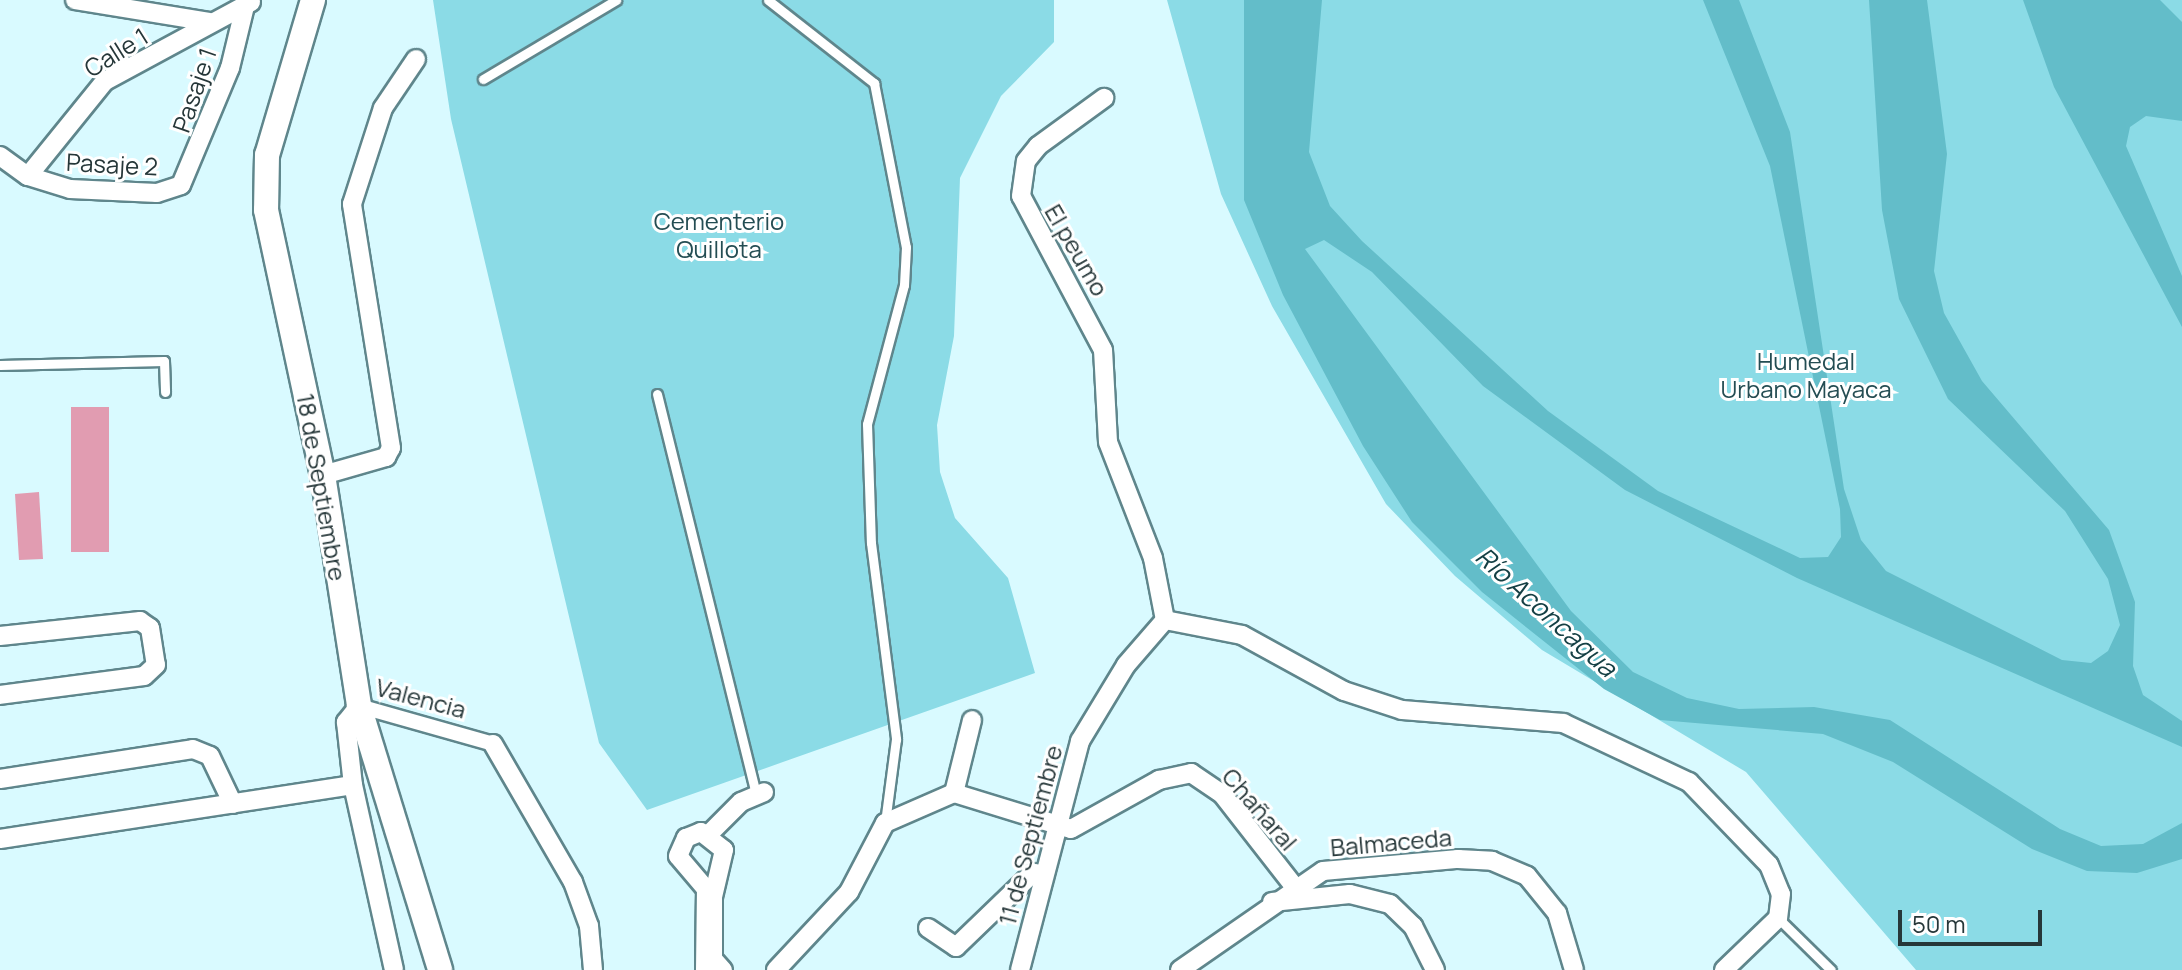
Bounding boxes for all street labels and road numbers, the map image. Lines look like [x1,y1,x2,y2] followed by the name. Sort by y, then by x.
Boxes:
[79,21,153,83] street label: Calle 1
[166,44,222,136] street label: Pasaje 1
[65,147,159,181] street label: Pasaje 2
[1039,199,1115,301] street label: El peumo
[291,391,353,583] street label: 18 de Septiembre
[373,672,469,724] street label: Valencia
[992,742,1068,928] street label: 11 de Septiembre
[1217,762,1303,856] street label: Chañaral
[1329,822,1453,862] street label: Balmaceda

